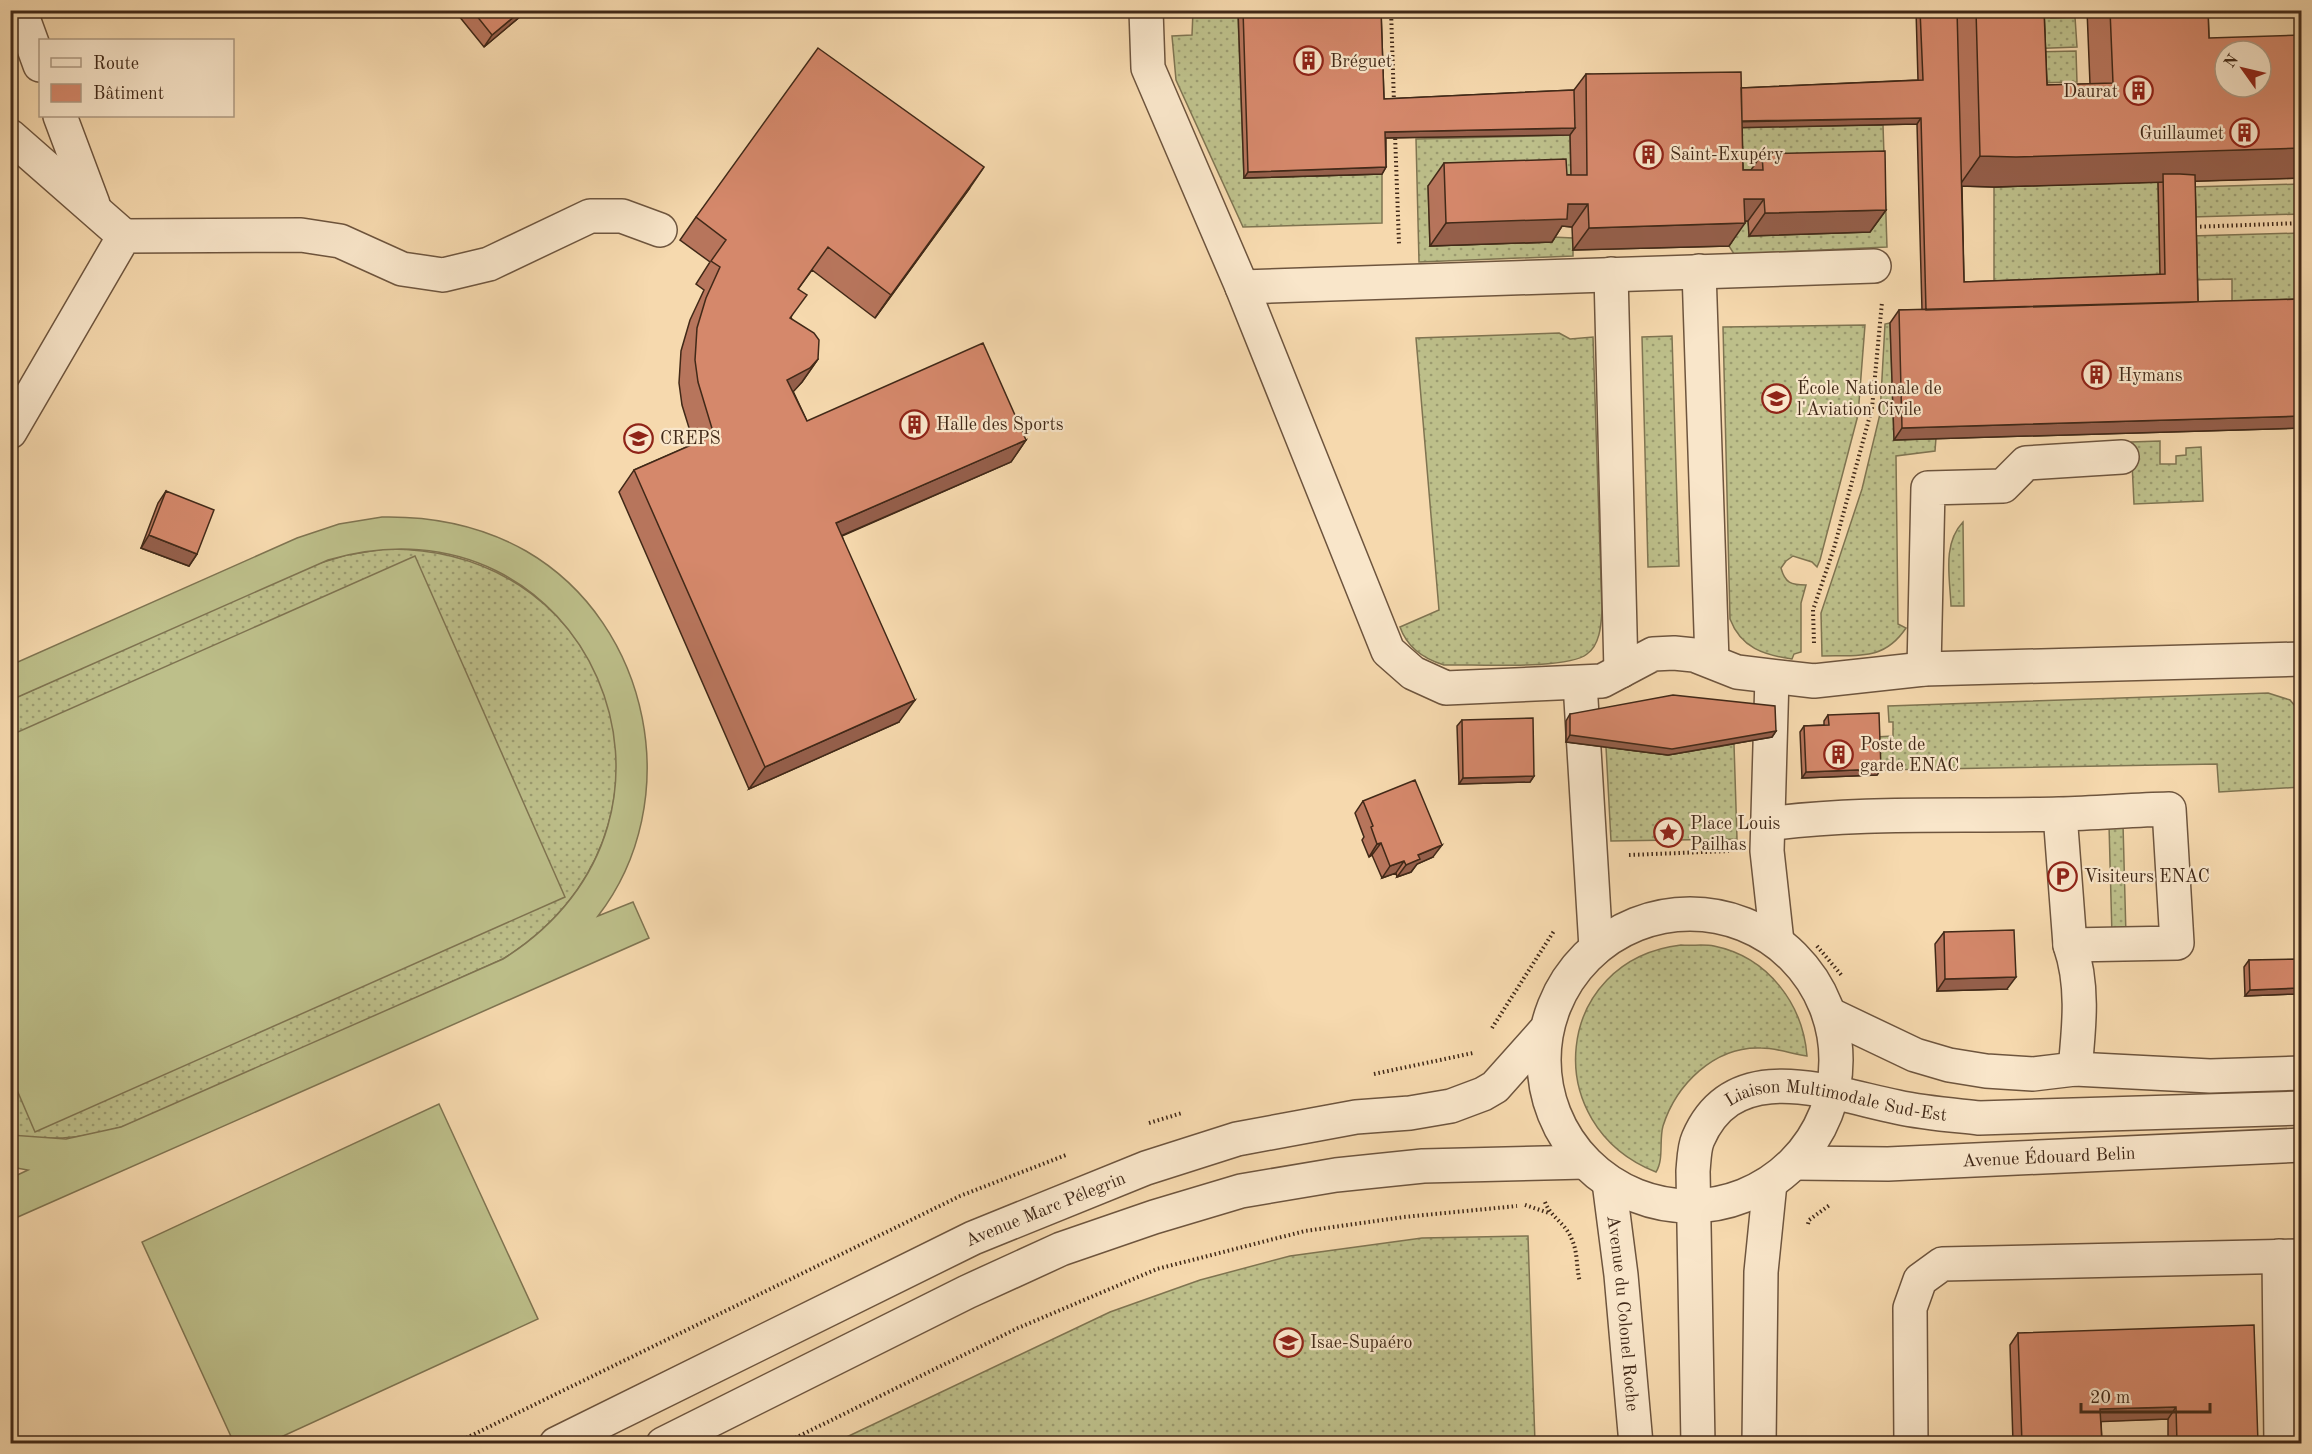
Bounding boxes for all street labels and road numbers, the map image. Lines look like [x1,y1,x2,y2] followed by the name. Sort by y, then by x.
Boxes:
[1722,1078,1948,1125] street label: Liaison Multimodale Sud-Est
[1962,1145,2136,1171] street label: Avenue Édouard Belin
[963,1169,1128,1250] street label: Avenue Marc Pélegrin
[1603,1214,1641,1412] street label: Avenue du Colonel Roche

